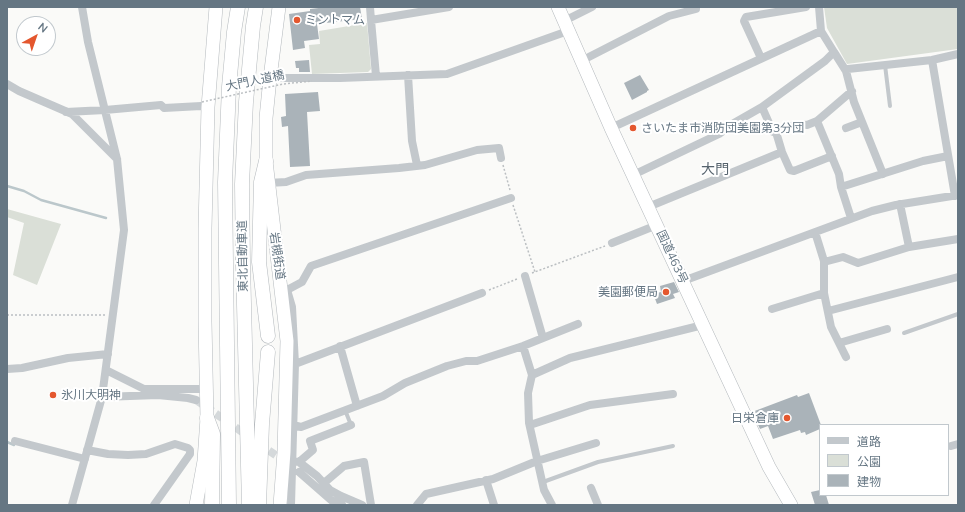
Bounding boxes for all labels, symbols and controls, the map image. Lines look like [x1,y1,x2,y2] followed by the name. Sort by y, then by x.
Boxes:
[305,13,365,27] place label: ミントマム
[292,15,302,25] marker: ミントマム
[16,16,56,56] north arrow
[35,20,51,36] text: N
[224,68,286,94] street label: 大門人道橋
[641,121,804,135] place label: さいたま市消防団美園第3分団
[628,123,638,133] marker: さいたま市消防団美園第3分団
[701,162,729,178] district label: 大門
[235,220,251,292] street label: 東北自動車道
[653,228,691,286] street label: 国道463号
[267,231,287,281] street label: 岩槻街道
[598,285,658,299] place label: 美園郵便局
[661,287,671,297] marker: 美園郵便局
[61,388,121,402] place label: 氷川大明神
[48,390,58,400] marker: 氷川大明神
[731,411,779,425] place label: 日栄倉庫
[782,413,792,423] marker: 日栄倉庫
[819,424,949,496] legend
[857,434,881,449] text: 道路
[857,454,881,469] text: 公園
[857,474,881,489] text: 建物

